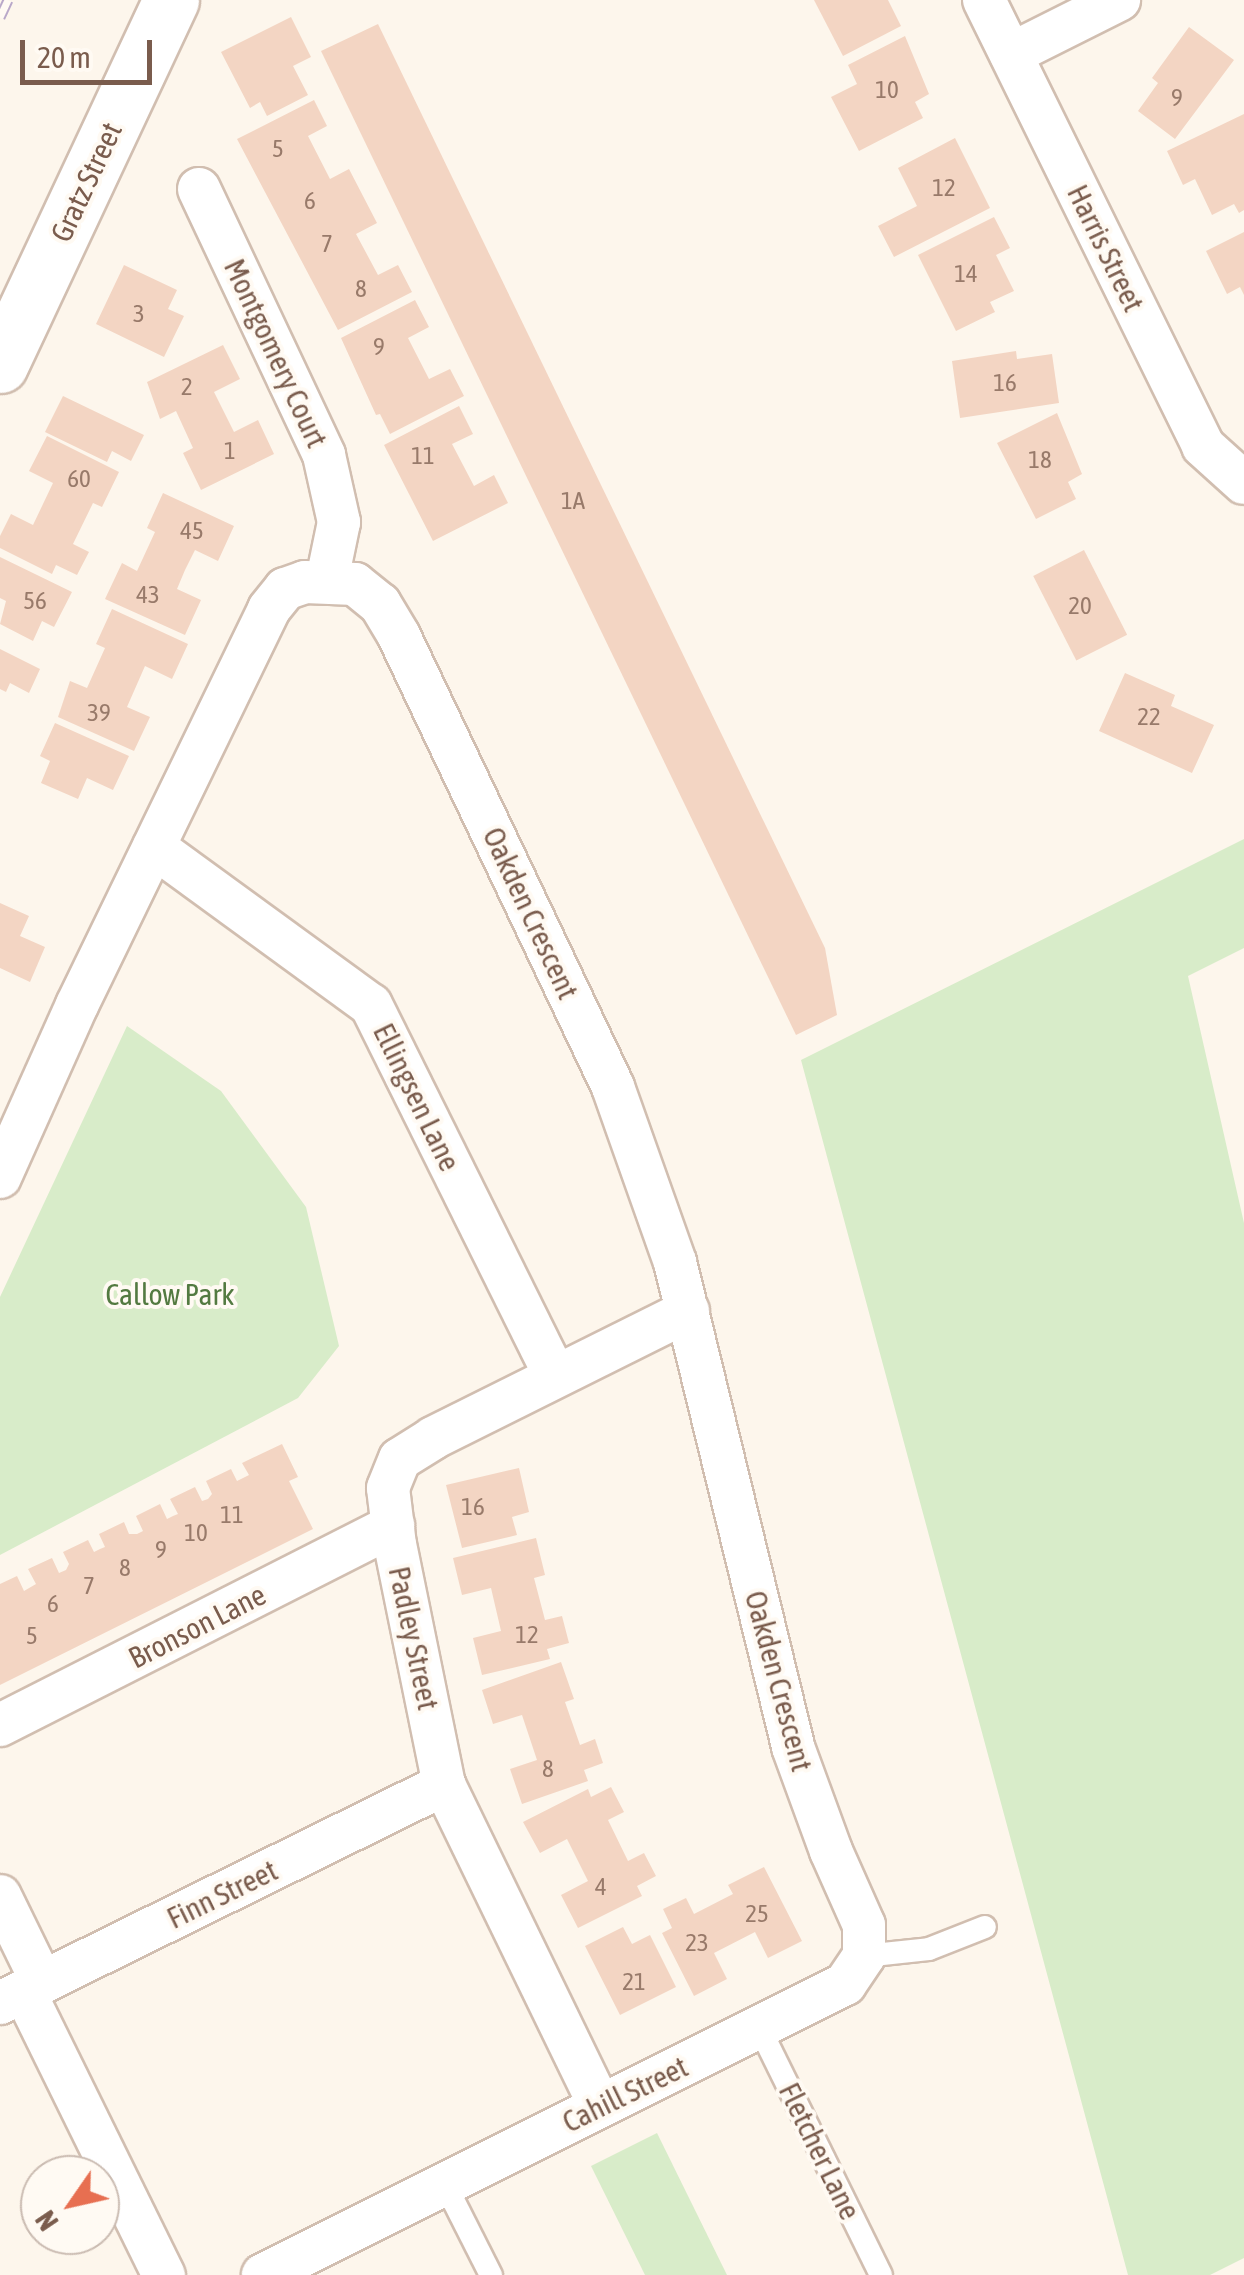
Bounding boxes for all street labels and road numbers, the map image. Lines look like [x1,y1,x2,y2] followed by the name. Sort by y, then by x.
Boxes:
[43,117,129,247] street label: Gratz Street
[1060,179,1152,317] street label: Harris Street
[217,253,335,453] street label: Montgomery Court
[476,822,586,1004] street label: Oakden Crescent
[366,1017,468,1177] street label: Ellingsen Lane
[381,1563,447,1713] street label: Padley Street
[123,1576,271,1676] street label: Bronson Lane
[738,1587,820,1775] street label: Oakden Crescent
[161,1852,283,1936] street label: Finn Street
[557,2048,693,2140] street label: Cahill Street
[771,2077,869,2225] street label: Fletcher Lane

